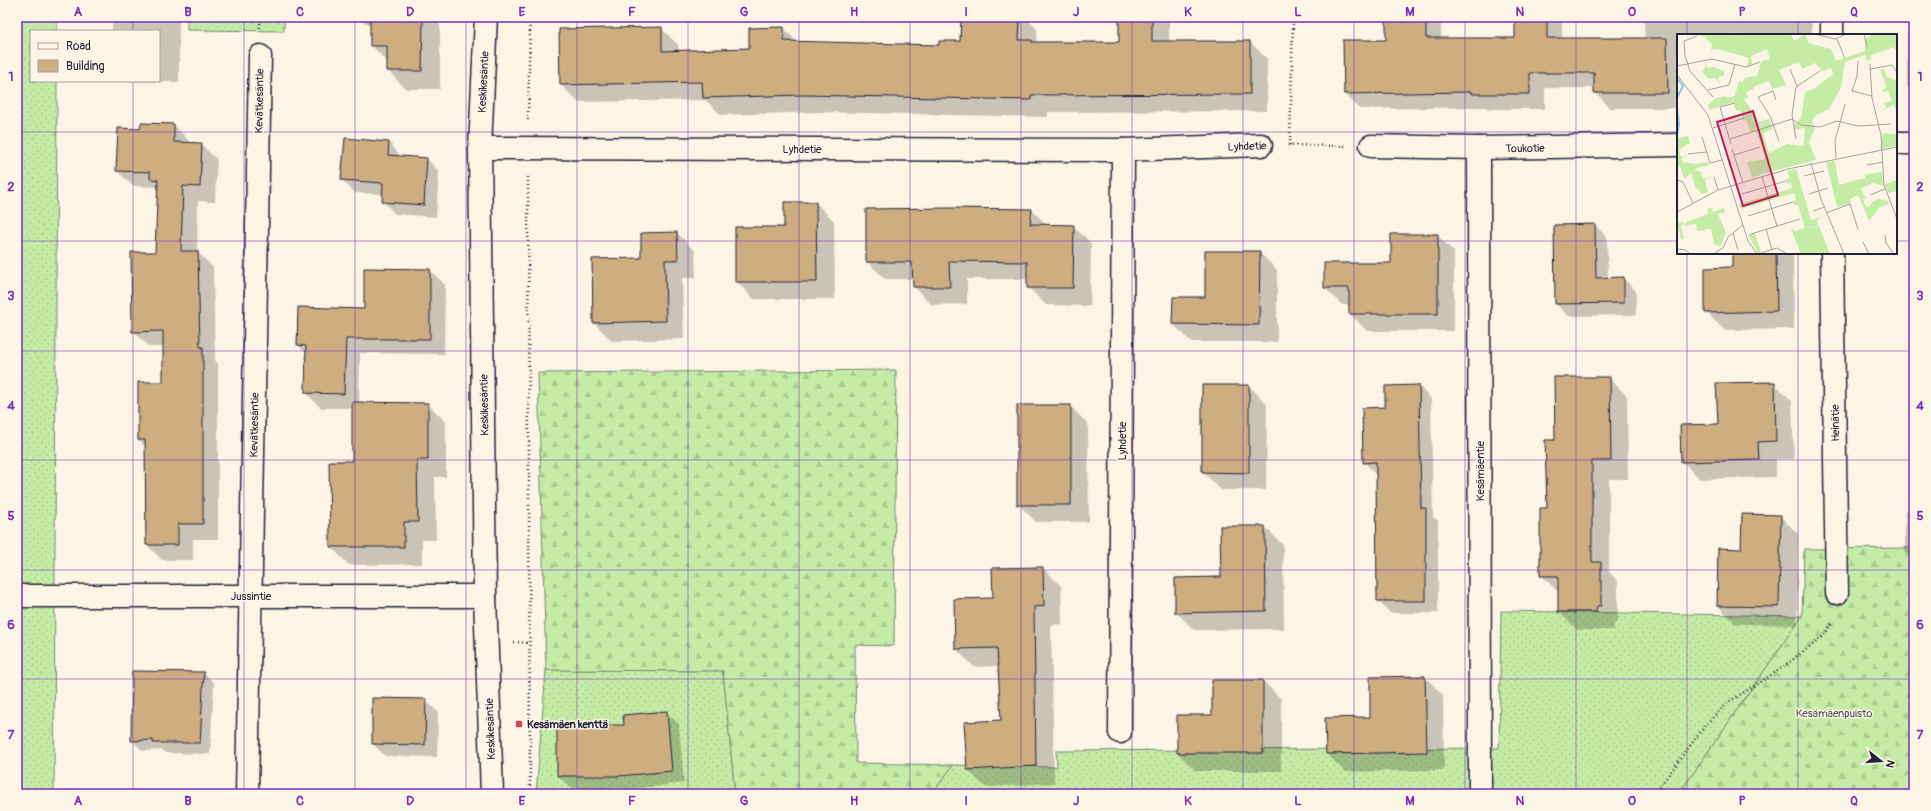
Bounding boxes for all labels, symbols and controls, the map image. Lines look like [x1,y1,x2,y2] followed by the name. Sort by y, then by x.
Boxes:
[74,4,83,20] text: A
[184,4,192,20] text: B
[296,4,304,20] text: C
[406,4,414,20] text: D
[519,4,526,20] text: E
[628,4,636,20] text: F
[740,4,749,20] text: G
[850,4,858,20] text: H
[964,4,968,20] text: I
[1073,4,1079,20] text: J
[1184,4,1192,20] text: K
[1294,4,1302,20] text: L
[1405,4,1415,20] text: M
[1516,4,1525,20] text: N
[1628,4,1637,20] text: O
[1738,4,1746,20] text: P
[1850,4,1858,20] text: Q
[30,30,160,82] legend
[1677,34,1897,254] inset map
[66,39,91,54] text: Road
[475,50,492,113] street label: Keskikesäntie
[66,59,105,74] text: Building
[252,68,267,134] street label: Kevätkesäntie
[8,69,14,85] text: 1
[1917,69,1923,85] text: 1
[1227,139,1267,154] street label: Lyhdetie
[1505,142,1545,155] street label: Toukotie
[783,143,822,156] street label: Lyhdetie
[7,179,15,195] text: 2
[1916,179,1924,195] text: 2
[7,288,15,304] text: 3
[1916,288,1924,304] text: 3
[477,374,492,436] street label: Keskikesäntie
[247,392,262,458] street label: Kevätkesäntie
[7,398,15,414] text: 4
[1916,398,1924,414] text: 4
[1829,404,1842,442] street label: Heinätie
[1116,421,1129,460] street label: Lyhdetie
[1474,440,1487,501] street label: Kesämäentie
[7,508,15,524] text: 5
[1916,508,1924,524] text: 5
[231,590,272,603] street label: Jussintie
[7,617,15,633] text: 6
[1916,617,1924,633] text: 6
[483,697,498,760] street label: Keskikesäntie
[1796,707,1872,720] park label: Kesämäenpuisto
[527,718,608,731] place label: Kesämäen kenttä
[514,719,524,729] marker: Kesämäen kenttä
[8,727,15,743] text: 7
[1917,727,1924,743] text: 7
[1861,741,1901,781] north arrow
[1883,758,1897,770] text: N
[74,793,83,809] text: A
[184,793,192,809] text: B
[296,793,304,809] text: C
[406,793,414,809] text: D
[519,793,526,809] text: E
[628,793,636,809] text: F
[740,793,749,809] text: G
[850,793,858,809] text: H
[964,793,968,809] text: I
[1073,793,1079,809] text: J
[1184,793,1192,809] text: K
[1294,793,1302,809] text: L
[1405,793,1415,809] text: M
[1516,793,1525,809] text: N
[1628,793,1637,809] text: O
[1738,793,1746,809] text: P
[1850,793,1858,809] text: Q

